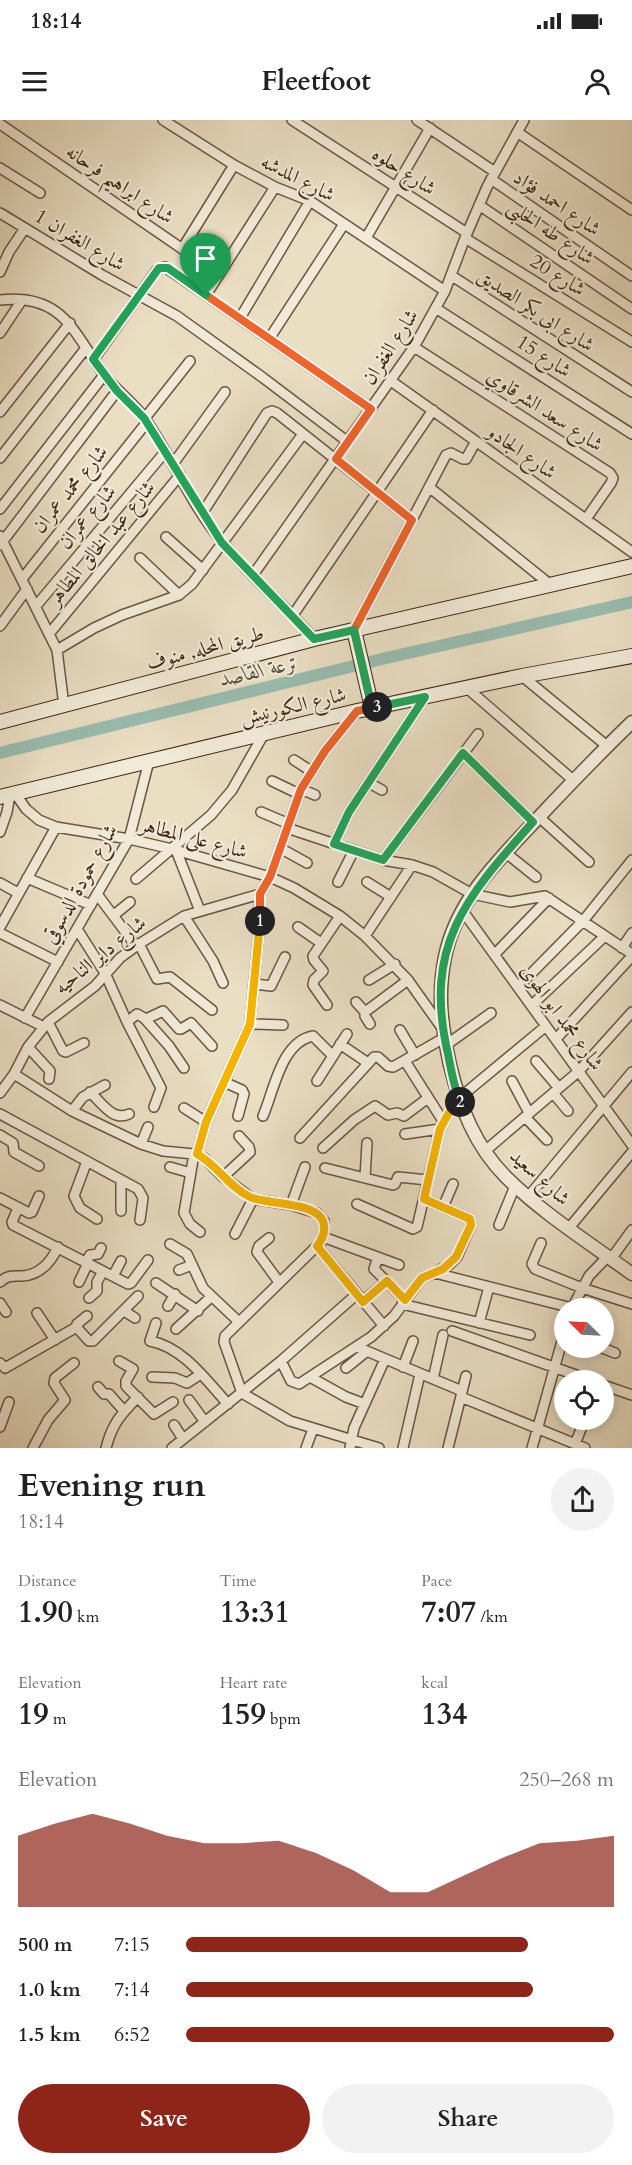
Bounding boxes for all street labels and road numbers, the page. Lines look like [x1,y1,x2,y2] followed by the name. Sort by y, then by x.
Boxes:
[57,138,179,235] street label: شارع ابراهيم فرحانه
[365,140,441,205] street label: شارع حلوه
[254,148,340,212] street label: شارع المدشه
[506,164,606,245] street label: شارع احمد فؤاد
[500,193,600,274] street label: شارع طه الحلبى
[28,202,130,281] street label: شارع الغفران 1
[523,247,591,306] street label: شارع 20
[470,262,600,361] street label: شارع ابى بكر الصديق
[355,304,428,392] street label: شارع الغفران
[509,328,577,387] street label: شارع 15
[479,362,608,461] street label: شارع سعد الشرقاوي
[478,417,562,489] street label: شارع الجادو
[26,439,117,541] street label: شارع محمد عمران
[40,475,164,615] street label: شارع عبد الخالق المطاهر
[52,479,125,558] street label: شارع عمران
[143,619,267,677] street label: طريق المحله, منوف
[237,681,350,735] street label: شارع الكورنيش
[135,810,250,869] street label: شارع على المطاهر
[36,819,127,951] street label: شارع حمودة الدسوقي
[48,910,154,1004] street label: شارع داير الناحيه
[511,958,610,1078] street label: شارع محمد ابو الهوى
[501,1143,576,1214] street label: شارع سعيد

